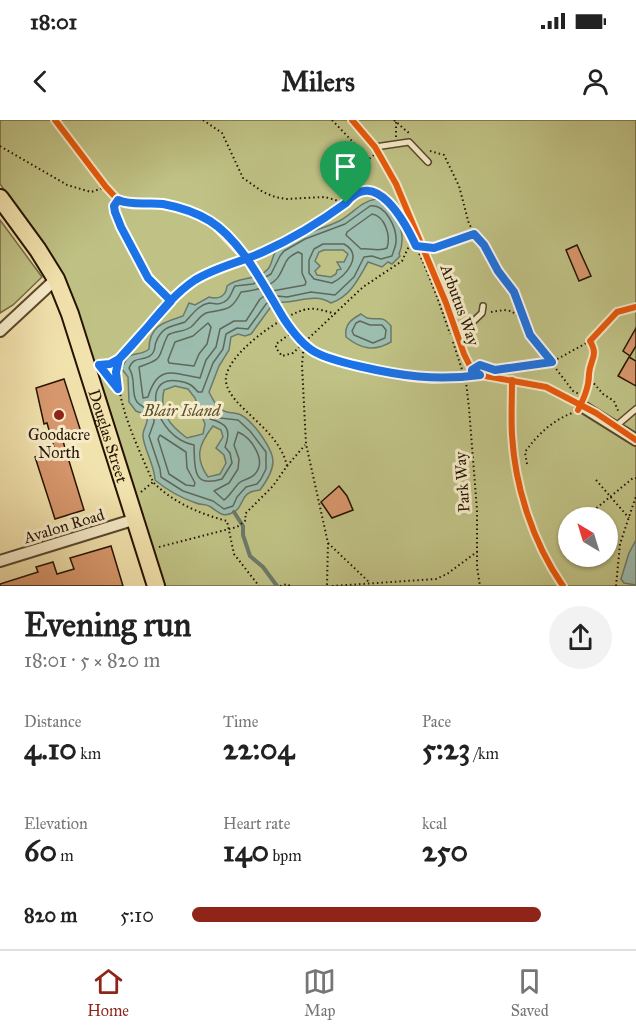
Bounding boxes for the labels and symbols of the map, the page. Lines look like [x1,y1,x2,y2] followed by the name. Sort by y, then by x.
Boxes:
[320,141,371,203] pin
[436,261,484,349] street label: Arbutus Way
[85,387,132,485] street label: Douglas Street
[143,401,222,420] park label: Blair Island
[52,408,66,422] marker: Goodacre North
[28,425,90,462] place label: Goodacre North
[450,450,474,513] street label: Park Way
[20,505,107,548] street label: Avalon Road
[558,507,618,567] north arrow

